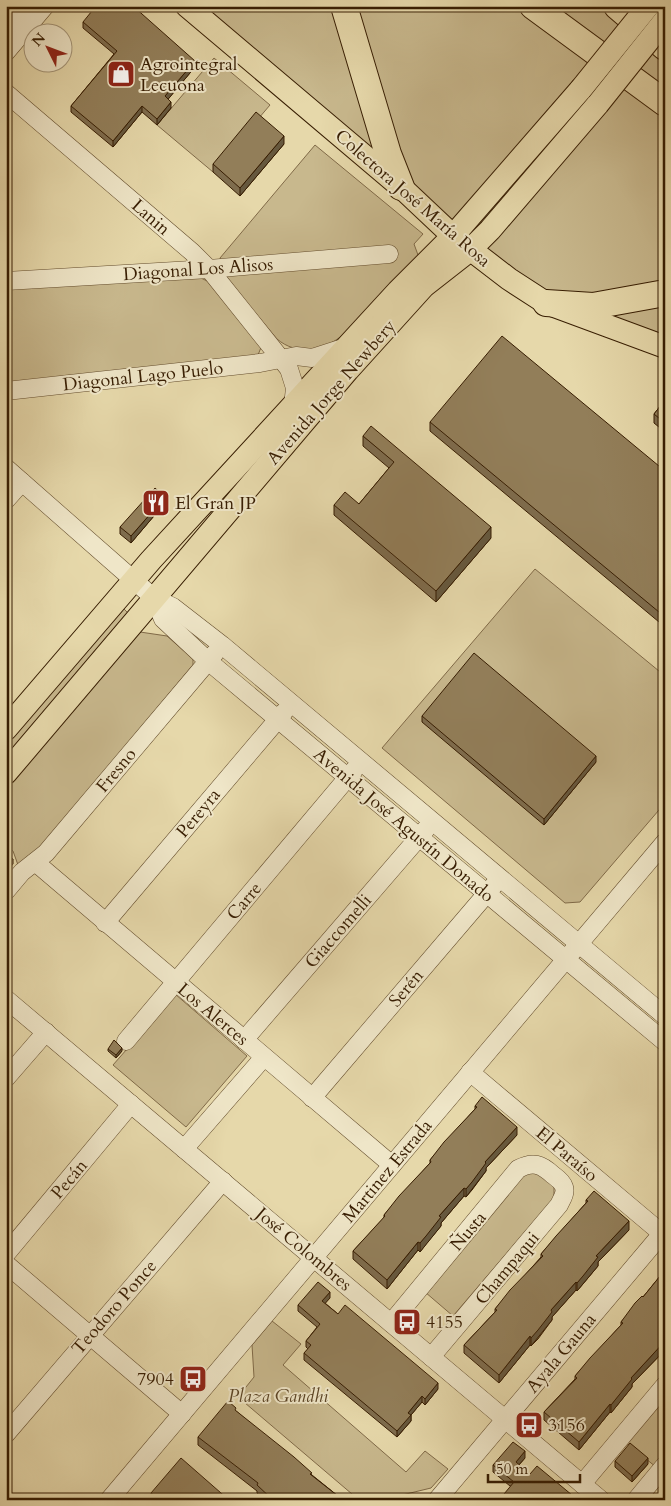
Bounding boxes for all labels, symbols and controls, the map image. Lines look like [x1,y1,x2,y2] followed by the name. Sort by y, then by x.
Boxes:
[22,22,72,72] north arrow
[28,29,50,51] text: N
[140,52,238,98] place label: Agrointegral Lecuona
[106,59,136,89] shop icon: Agrointegral Lecuona
[329,124,496,273] street label: Colectora José María Rosa
[126,193,176,242] street label: Lanin
[122,252,274,287] street label: Diagonal Los Alisos
[261,314,402,470] street label: Avenida Jorge Newbery
[62,356,225,397] street label: Diagonal Lago Puelo
[141,488,171,518] restaurant icon: El Gran JP
[175,491,256,516] place label: El Gran JP
[308,742,500,909] street label: Avenida José Agustín Donado
[90,743,143,798] street label: Fresno
[170,783,227,843] street label: Pereyra
[221,877,268,926] street label: Carre
[299,889,378,974] street label: Giaccomelli
[383,964,430,1013] street label: Serén
[172,977,254,1052] street label: Los Alerces
[337,1114,438,1228] street label: Martinez Estrada
[530,1121,603,1188] street label: El Paraíso
[45,1153,94,1205] street label: Pecán
[248,1200,357,1297] street label: José Colombres
[444,1206,492,1256] street label: Ñusta
[469,1226,545,1310] street label: Champaqui
[66,1254,163,1360] street label: Teodoro Ponce
[392,1307,422,1337] bus stop icon: 4155
[521,1308,602,1399] street label: Ayala Gauna
[426,1310,463,1335] place label: 4155
[178,1364,208,1394] bus stop icon: 7904
[137,1367,174,1392] place label: 7904
[228,1384,329,1409] park label: Plaza Gandhi
[514,1410,544,1440] bus stop icon: 3156
[548,1413,585,1438] place label: 3156
[488,1451,581,1483] scale bar
[496,1459,528,1479] text: 50 m

